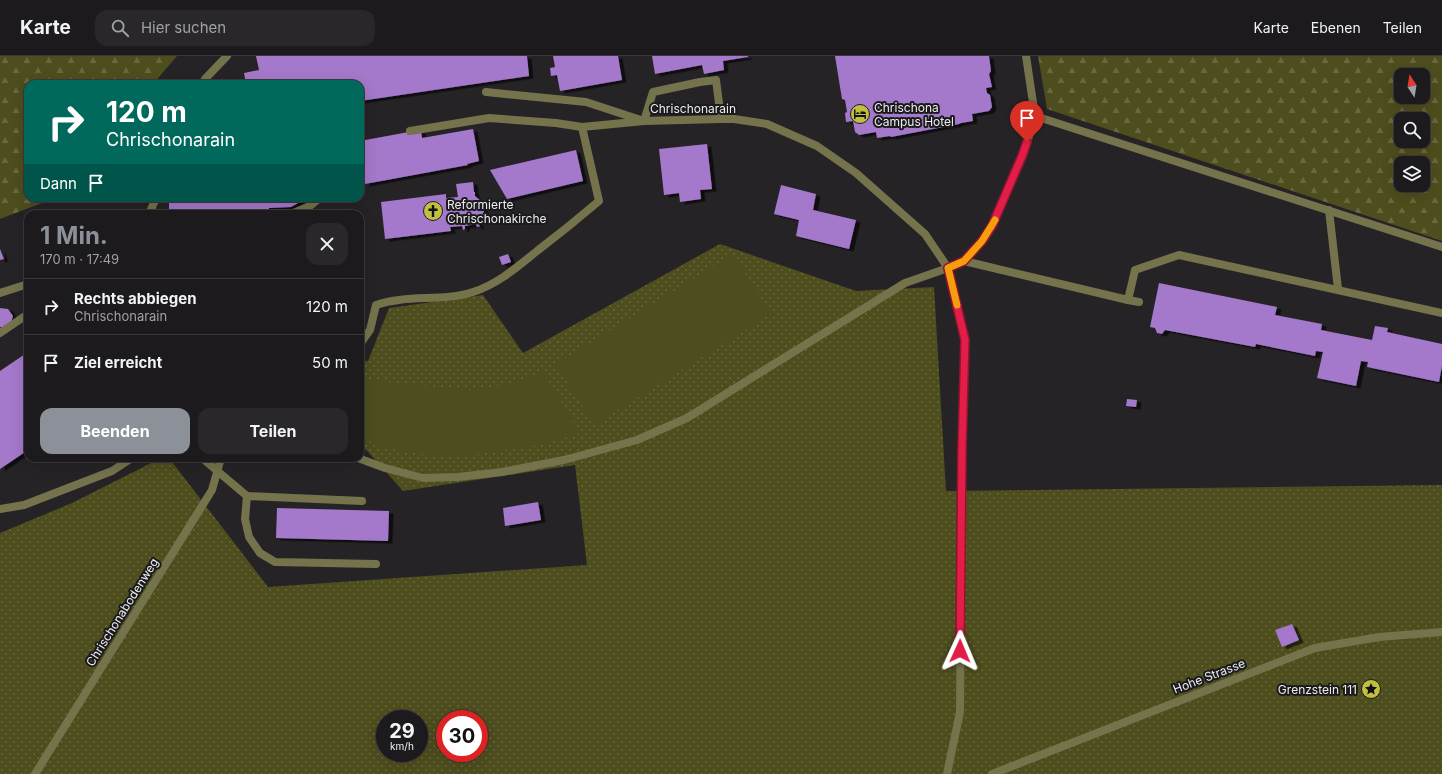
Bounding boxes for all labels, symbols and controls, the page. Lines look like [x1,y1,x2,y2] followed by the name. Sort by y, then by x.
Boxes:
[95,10,375,46] search box
[20,16,71,39] text: Karte
[109,17,131,39] icon: search
[141,18,226,37] text: Hier suchen
[1253,19,1289,36] text: Karte
[1311,19,1361,36] text: Ebenen
[1383,19,1422,36] text: Teilen
[1394,68,1430,104] north arrow
[1394,68,1430,192] map controls
[106,95,187,129] text: 120 m
[40,96,92,148] icon: right
[874,100,954,129] place label: Chrischona Campus Hotel
[650,101,736,116] street label: Chrischonarain
[1010,101,1044,142] pin
[849,103,871,125] hotel icon: Chrischona Campus Hotel
[1016,107,1038,129] icon: arrive
[1394,112,1430,148] button: search
[106,129,235,150] text: Chrischonarain
[1394,156,1430,192] button: layers
[85,172,107,194] icon: arrive
[40,174,77,193] text: Dann
[447,197,547,226] place label: Reformierte Chrischonakirche
[422,200,444,222] church icon: Reformierte Chrischonakirche
[40,221,108,250] text: 1 Min.
[306,223,348,265] button: close
[40,251,119,267] text: 170 m · 17:49
[74,289,196,308] text: Rechts abbiegen
[40,296,62,318] icon: right
[306,297,348,316] text: 120 m
[74,308,167,324] text: Chrischonarain
[40,352,62,374] icon: arrive
[74,353,162,372] text: Ziel erreicht
[312,353,348,372] text: 50 m
[40,408,190,454] button: Beenden
[198,408,348,454] button: Teilen
[83,555,161,669] street label: Chrischonabodenweg
[939,630,981,672] position arrow
[1171,655,1247,697] street label: Hohe Strasse
[1360,678,1382,700] place icon: Grenzstein 111
[1278,682,1357,697] place label: Grenzstein 111
[436,710,488,762] speed limit sign: 30
[389,719,415,743] text: 29
[390,740,414,752] text: km/h

